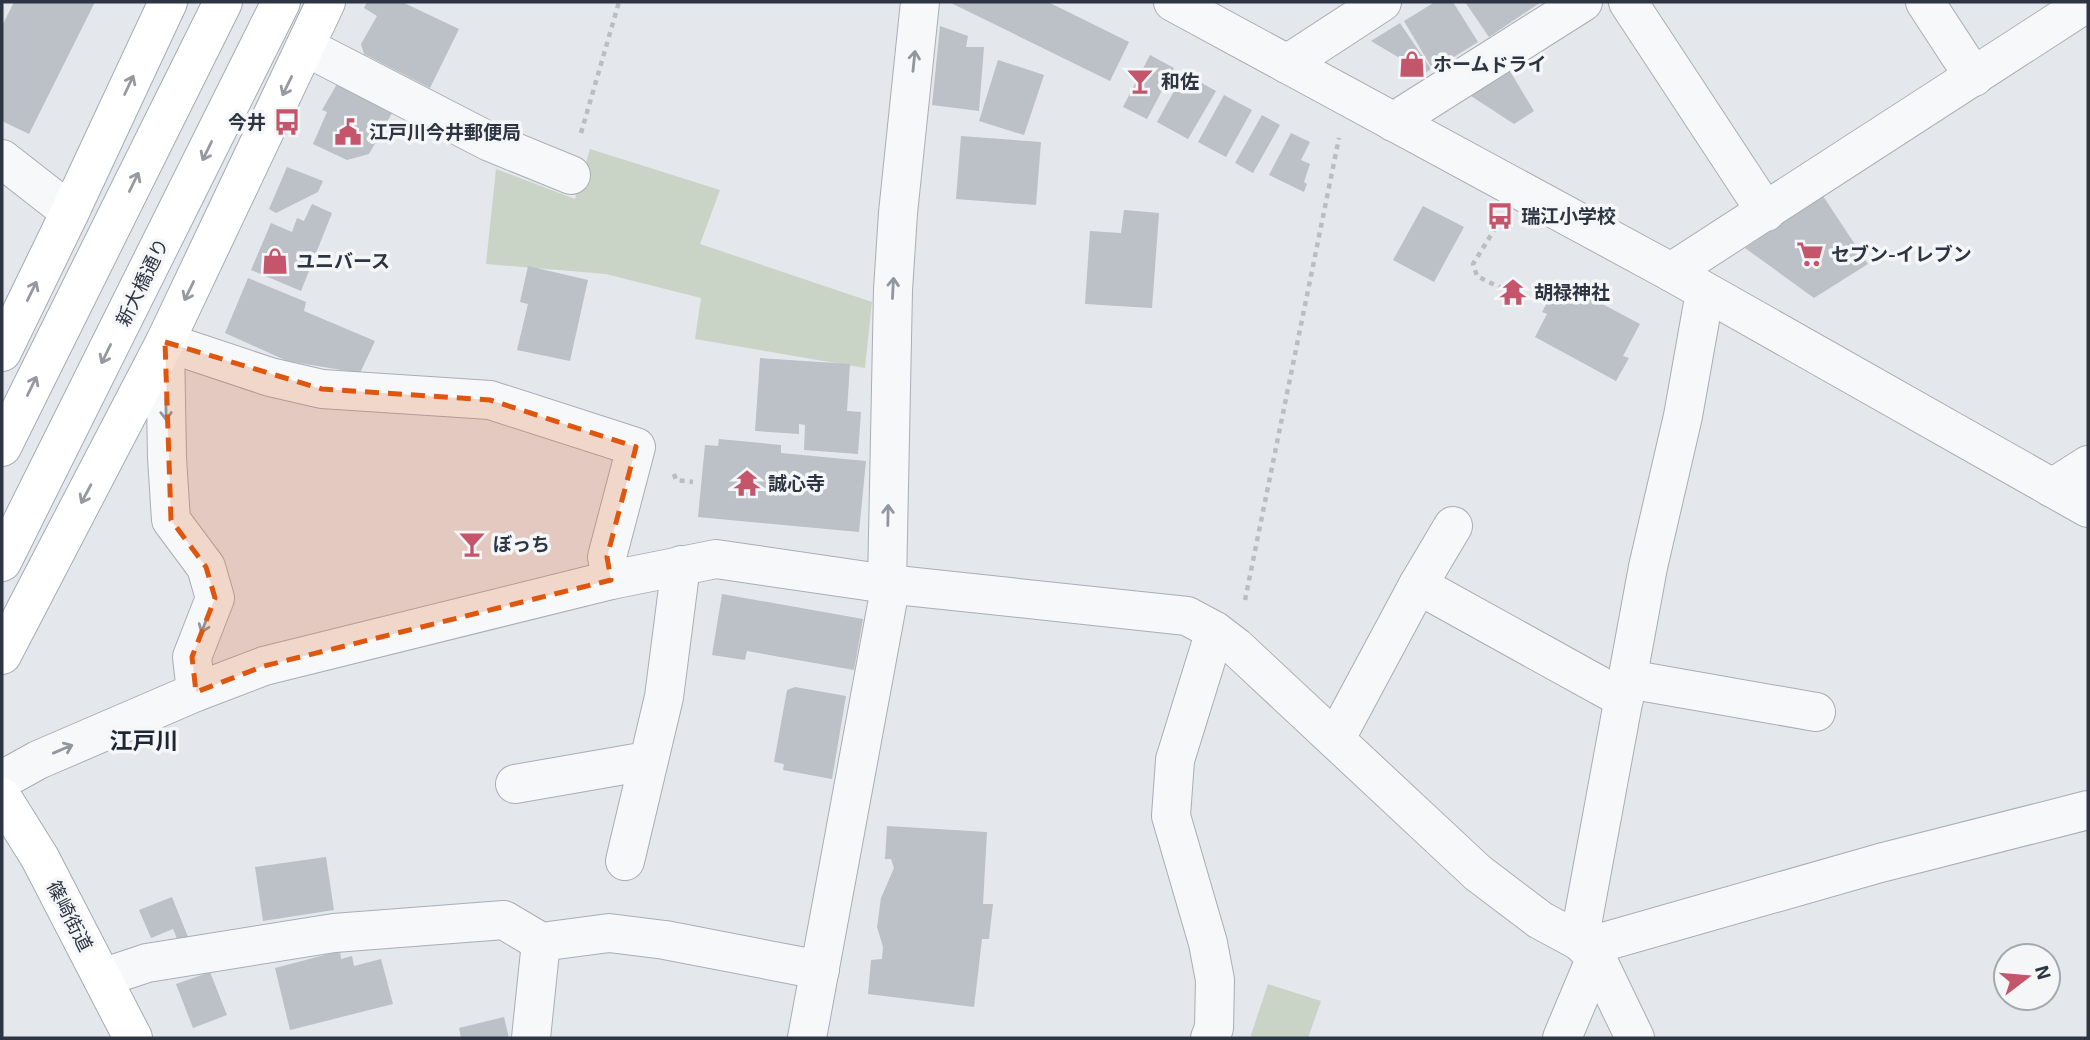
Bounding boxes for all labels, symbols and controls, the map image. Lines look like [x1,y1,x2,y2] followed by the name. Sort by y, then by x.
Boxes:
[1397,49,1427,79] shop icon: ホームドライ
[908,51,921,73] one-way arrow
[1433,52,1546,75] place label: ホームドライ
[1125,66,1155,96] bar icon: 和佐
[1161,69,1199,92] place label: 和佐
[123,75,136,96] one-way arrow
[280,75,294,96] one-way arrow
[272,107,302,137] bus stop icon: 今井
[228,110,266,133] place label: 今井
[333,117,363,147] public building icon: 江戸川今井郵便局
[369,120,521,143] place label: 江戸川今井郵便局
[200,140,214,161] one-way arrow
[127,172,141,193] one-way arrow
[1485,201,1515,231] bus stop icon: 瑞江小学校
[1521,204,1616,227] place label: 瑞江小学校
[110,234,173,330] street label: 新大橋通り
[1795,239,1825,269] supermarket icon: セブン-イレブン
[1831,242,1972,265] place label: セブン-イレブン
[260,246,290,276] shop icon: ユニバース
[296,249,390,272] place label: ユニバース
[887,277,900,300] one-way arrow
[1498,277,1528,307] temple icon: 胡禄神社
[182,280,196,301] one-way arrow
[1534,280,1610,303] place label: 胡禄神社
[25,281,39,302] one-way arrow
[98,343,112,364] one-way arrow
[26,376,40,397] one-way arrow
[159,399,172,422] one-way arrow
[732,468,762,498] temple icon: 誠心寺
[768,471,825,494] place label: 誠心寺
[79,483,92,504] one-way arrow
[881,504,895,527] one-way arrow
[457,529,487,559] bar icon: ぼっち
[493,532,550,555] place label: ぼっち
[198,612,210,633] one-way arrow
[110,726,179,754] district label: 江戸川
[51,742,73,755] one-way arrow
[43,877,98,955] street label: 篠崎街道
[1992,942,2062,1012] north arrow
[2031,962,2057,982] text: N

